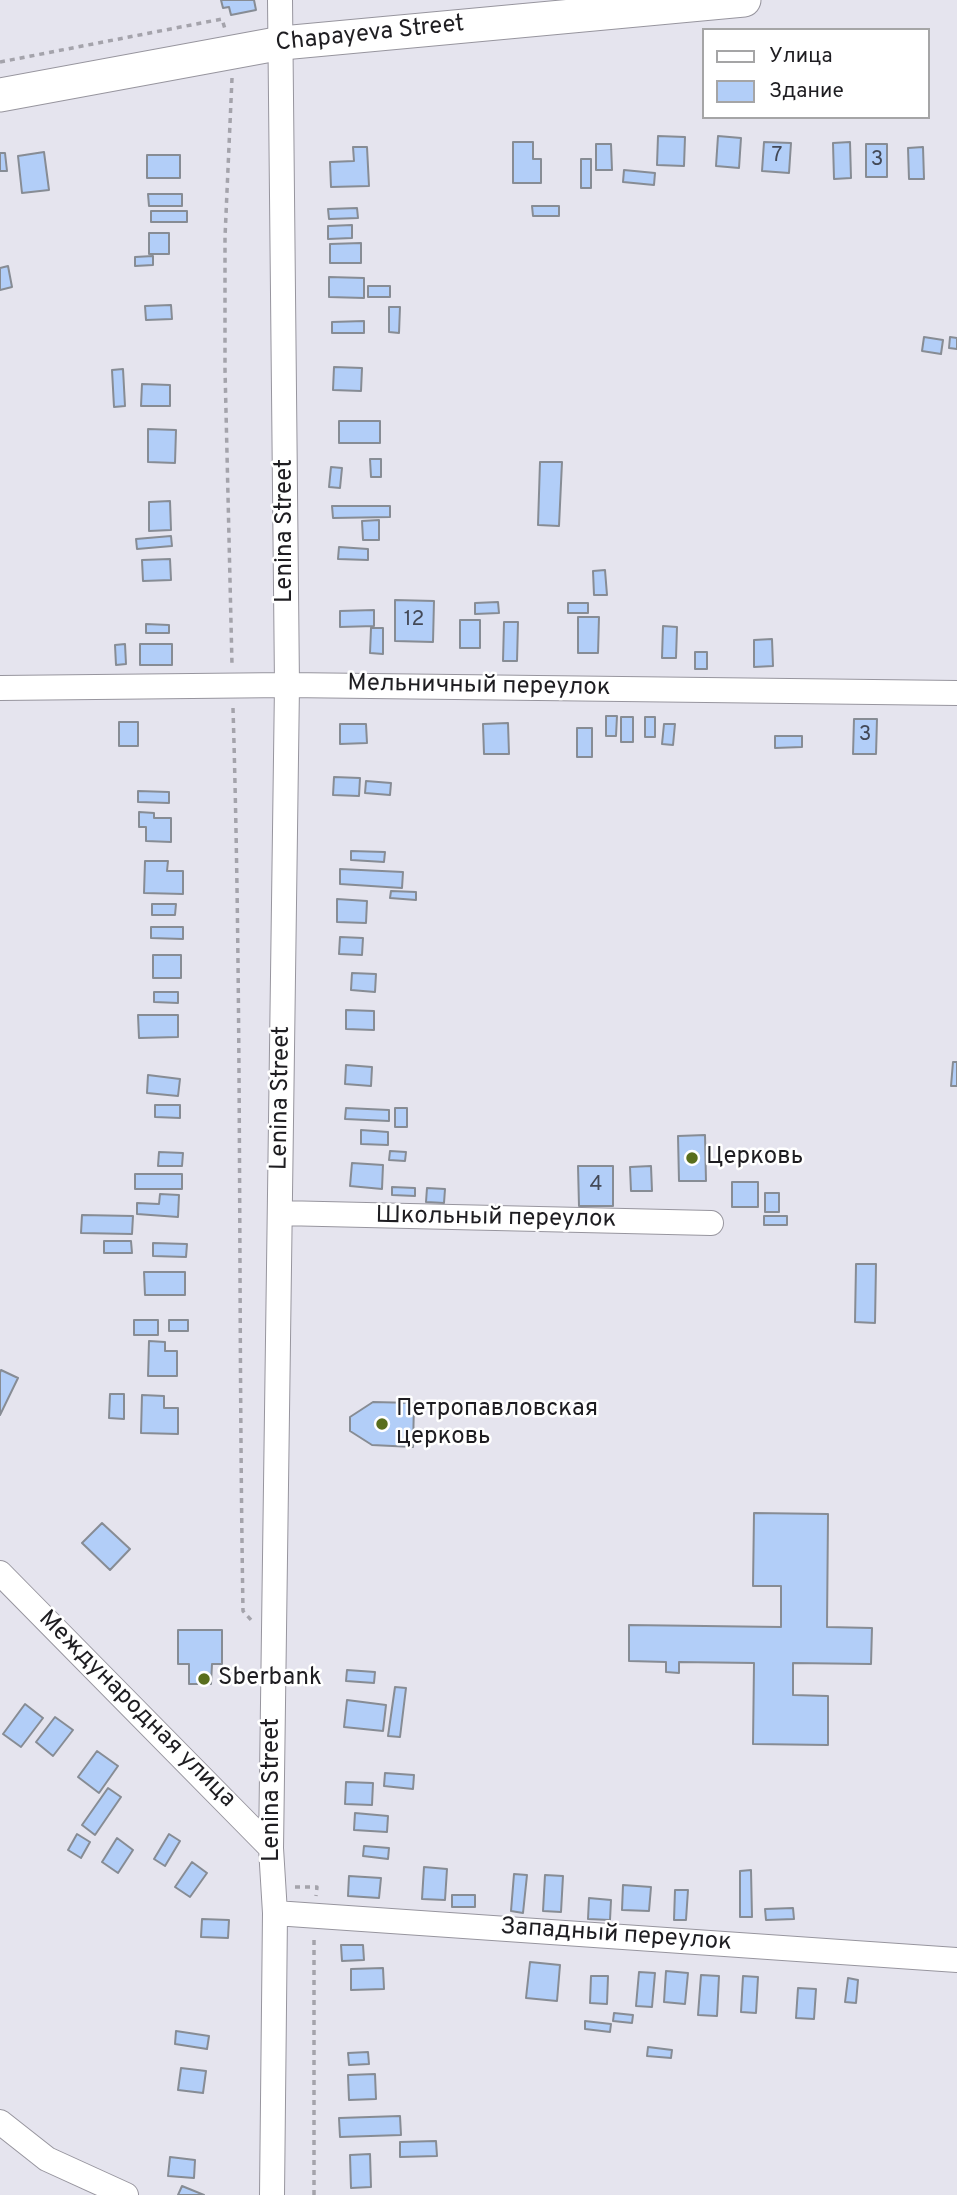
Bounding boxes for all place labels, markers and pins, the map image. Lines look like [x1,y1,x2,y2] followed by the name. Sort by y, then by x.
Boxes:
[706,1144,803,1172] place label: Церковь
[684,1150,700,1166] marker: Церковь
[396,1396,598,1452] place label: Петропавловская церковь
[374,1416,390,1432] marker: Петропавловская церковь
[218,1665,322,1693] place label: Sberbank
[196,1671,212,1687] marker: Sberbank

